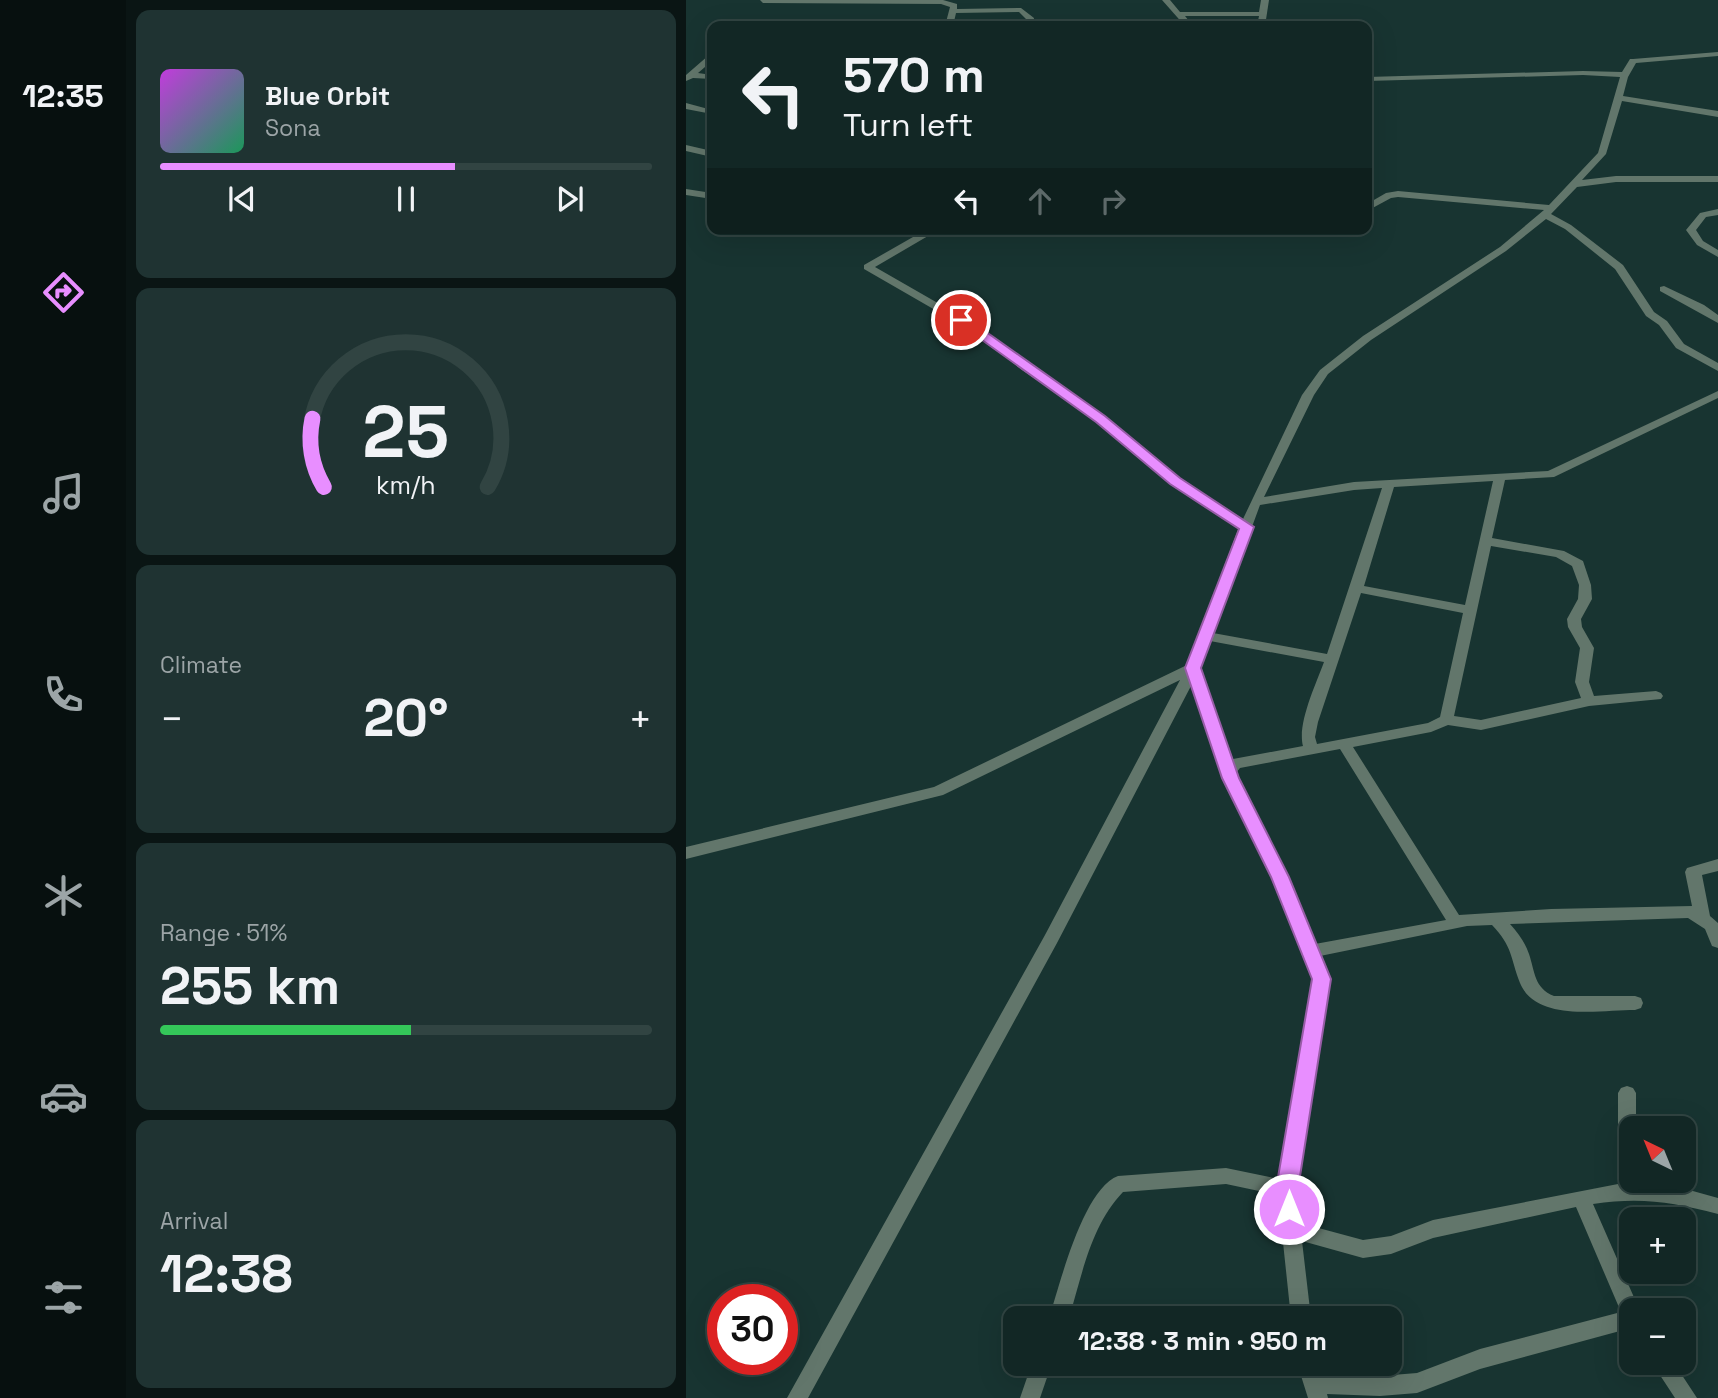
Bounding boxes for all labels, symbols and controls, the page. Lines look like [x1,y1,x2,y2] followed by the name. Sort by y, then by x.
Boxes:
[843,44,985,106] text: 570 m
[728,49,819,140] icon: left
[22,76,104,116] text: 12:35
[265,79,390,113] text: Blue Orbit
[843,105,973,145] text: Turn left
[265,113,321,143] text: Sona
[223,180,261,218] icon: previous
[387,180,425,218] icon: pause
[551,180,589,218] icon: next
[948,182,986,220] icon: left
[1021,182,1059,220] icon: ahead
[1094,182,1132,220] icon: right
[39,268,88,317] icon: directions
[931,290,991,350] pin
[942,301,980,339] icon: arrive
[363,386,449,479] text: 25
[39,469,88,518] icon: music
[376,469,436,501] text: km/h
[160,650,242,680] text: Climate
[39,670,88,719] icon: phone
[363,685,449,751] text: 20°
[160,695,184,743] text: −
[628,695,652,743] text: +
[39,871,88,920] icon: climate
[160,918,287,948] text: Range · 51%
[160,953,340,1019] text: 255 km
[39,1072,88,1121] icon: car
[1619,1116,1696,1194] north arrow
[1619,1116,1696,1375] map controls
[1252,1172,1326,1246] position arrow
[160,1206,228,1236] text: Arrival
[1619,1207,1696,1284] button: +
[160,1241,293,1307] text: 12:38
[39,1273,88,1322] icon: filters
[707,1284,798,1375] speed limit sign: 30
[1619,1298,1696,1375] button: −
[1078,1324,1327,1358] text: 12:38 · 3 min · 950 m

